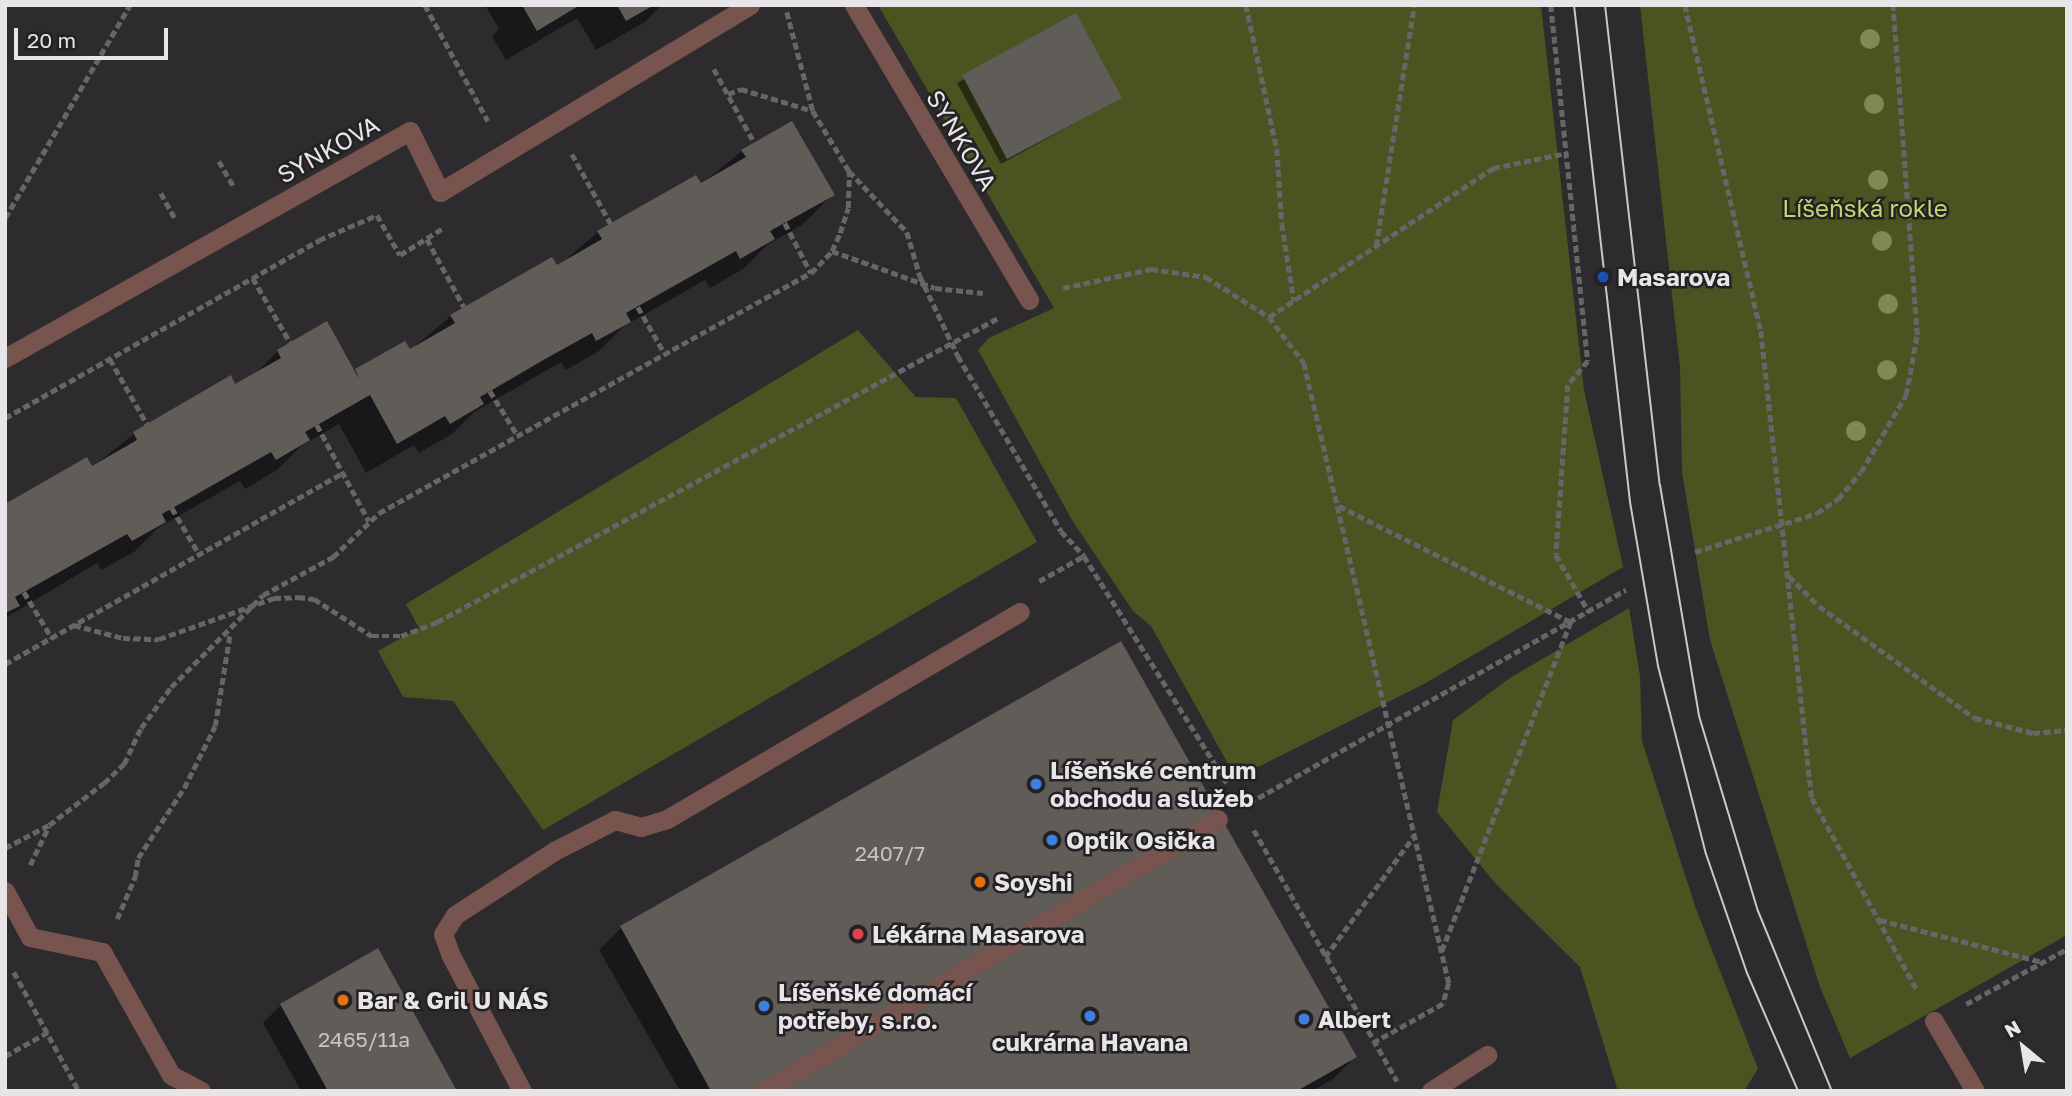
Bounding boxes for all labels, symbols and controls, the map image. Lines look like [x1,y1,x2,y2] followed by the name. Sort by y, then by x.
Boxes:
[18,14,172,58] scale bar
[27,27,76,53] text: 20 m
[921,85,1003,195] street label: SYNKOVA
[272,109,384,189] street label: SYNKOVA
[1782,194,1948,222] park label: Líšeňská rokle
[1617,263,1730,291] place label: Masarova
[1595,269,1611,285] marker: Masarova
[1050,756,1256,812] place label: Líšeňské centrum obchodu a služeb
[1028,776,1044,792] marker: Líšeňské centrum obchodu a služeb
[1066,826,1215,854] place label: Optik Osička
[1044,832,1060,848] marker: Optik Osička
[855,840,925,866] house number: 2407/7
[994,868,1073,896] place label: Soyshi
[972,874,988,890] marker: Soyshi
[872,920,1084,948] place label: Lékárna Masarova
[850,926,866,942] marker: Lékárna Masarova
[778,978,972,1034] place label: Líšeňské domácí potřeby, s.r.o.
[357,986,548,1014] place label: Bar & Gril U NÁS
[335,992,351,1008] marker: Bar & Gril U NÁS
[756,998,772,1014] marker: Líšeňské domácí potřeby, s.r.o.
[1318,1005,1391,1033] place label: Albert
[1082,1008,1098,1024] marker: cukrárna Havana
[1296,1011,1312,1027] marker: Albert
[1988,1012,2058,1082] north arrow
[2000,1015,2024,1042] text: N
[318,1026,410,1052] house number: 2465/11a
[992,1028,1188,1056] place label: cukrárna Havana

